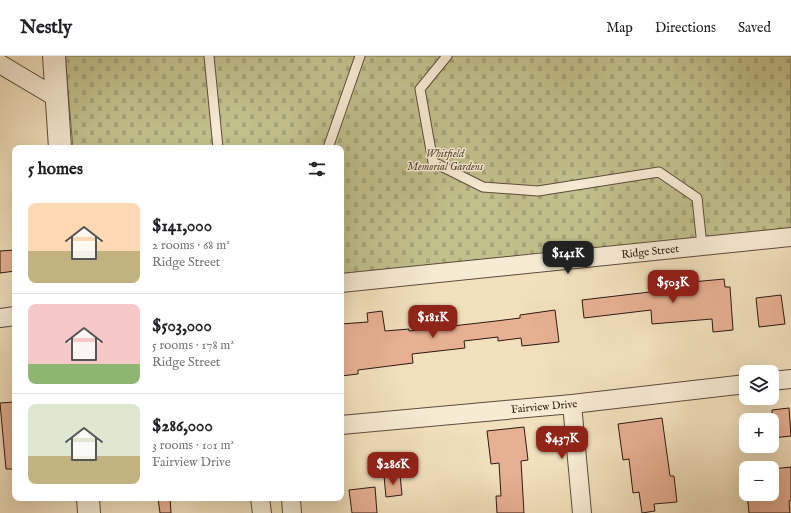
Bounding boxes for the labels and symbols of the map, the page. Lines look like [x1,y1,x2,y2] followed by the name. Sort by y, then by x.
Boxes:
[407,147,484,174] park label: Whitfield Memorial Gardens
[540,241,596,275] pin: $141K
[621,242,680,262] street label: Ridge Street
[645,270,701,304] pin: $503K
[405,305,461,339] pin: $181K
[510,397,578,417] street label: Fairview Drive
[534,426,590,460] pin: $437K
[365,452,421,486] pin: $286K

